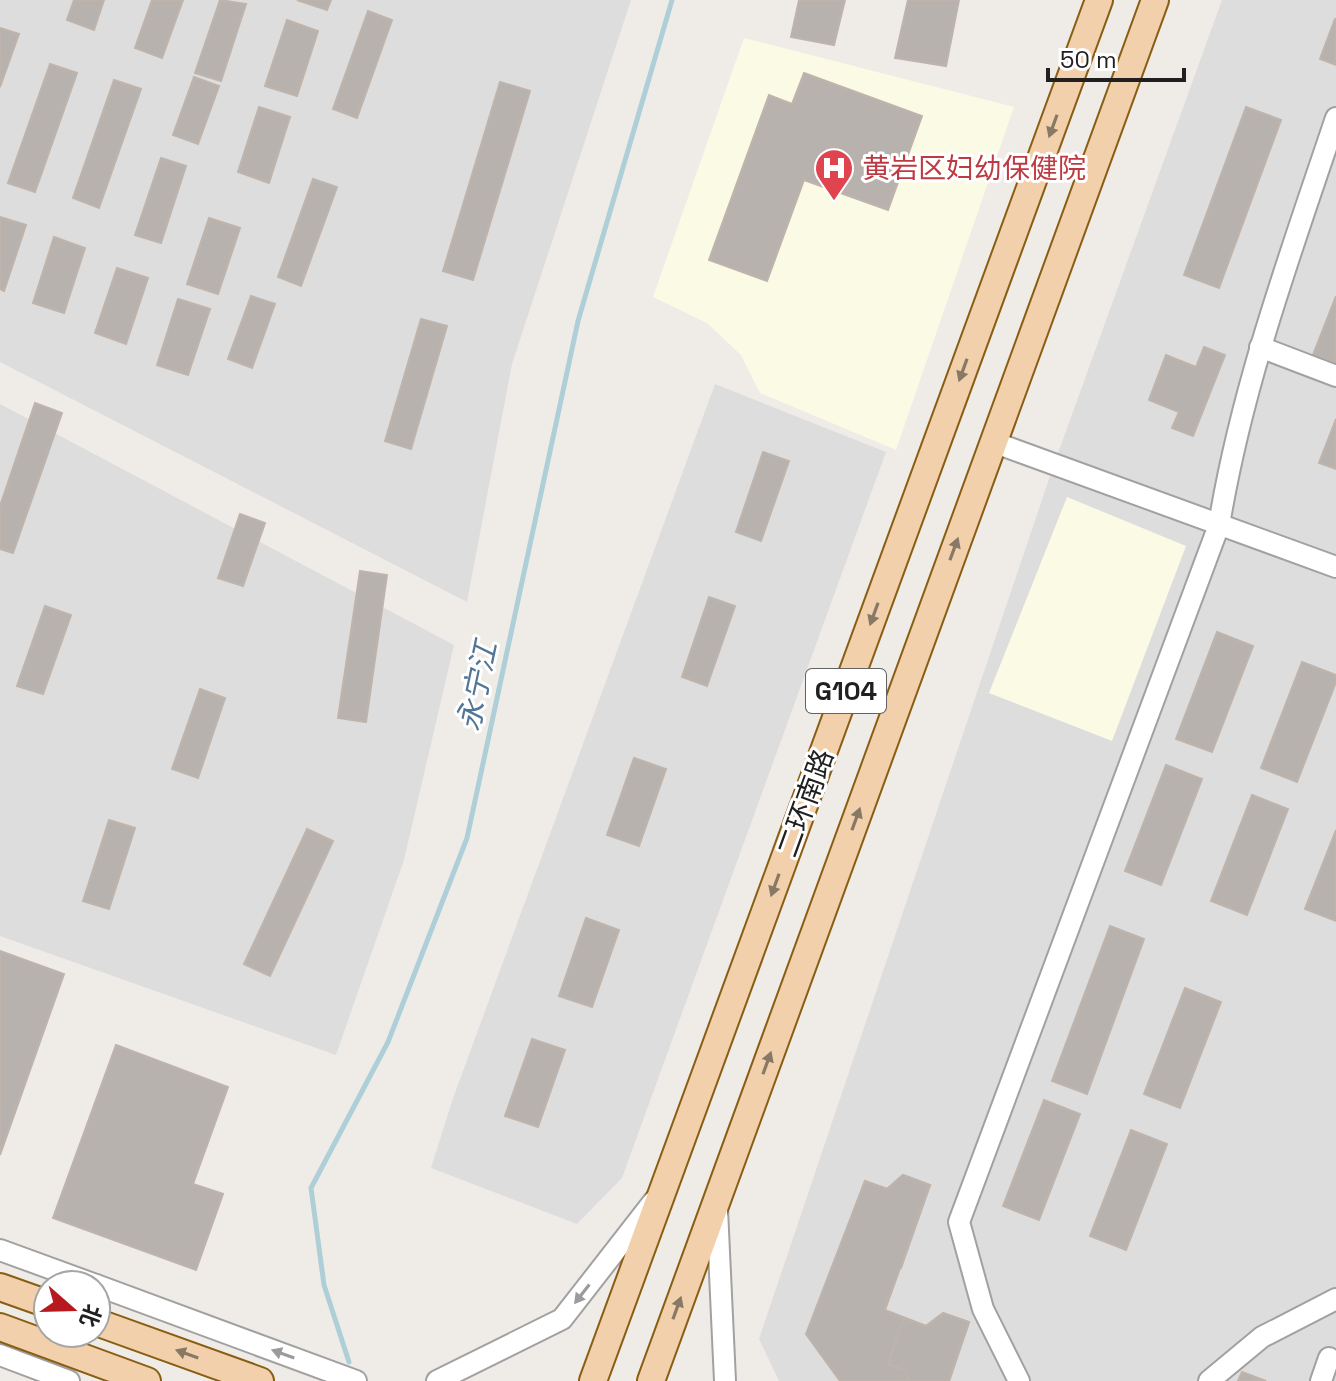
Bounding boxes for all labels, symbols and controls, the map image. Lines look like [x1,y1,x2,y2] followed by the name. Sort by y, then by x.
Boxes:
[1048,32,1184,82] scale bar
[1060,44,1117,75] text: 50 m
[1046,114,1059,138] one-way arrow
[813,147,855,202] hospital icon: 黄岩区妇幼保健院
[862,150,1086,186] place label: 黄岩区妇幼保健院
[957,358,969,382] one-way arrow
[949,537,961,561] one-way arrow
[867,602,880,626] one-way arrow
[449,635,506,734] water label: 永宁江
[806,669,886,713] road number: G104
[769,744,841,862] street label: 二环南路
[850,807,863,831] one-way arrow
[768,873,781,897] one-way arrow
[761,1051,773,1075] one-way arrow
[32,1269,112,1349] north arrow
[574,1284,590,1304] one-way arrow
[672,1296,684,1320] one-way arrow
[74,1301,108,1331] text: 北
[270,1347,294,1360] one-way arrow
[175,1348,199,1360] one-way arrow

